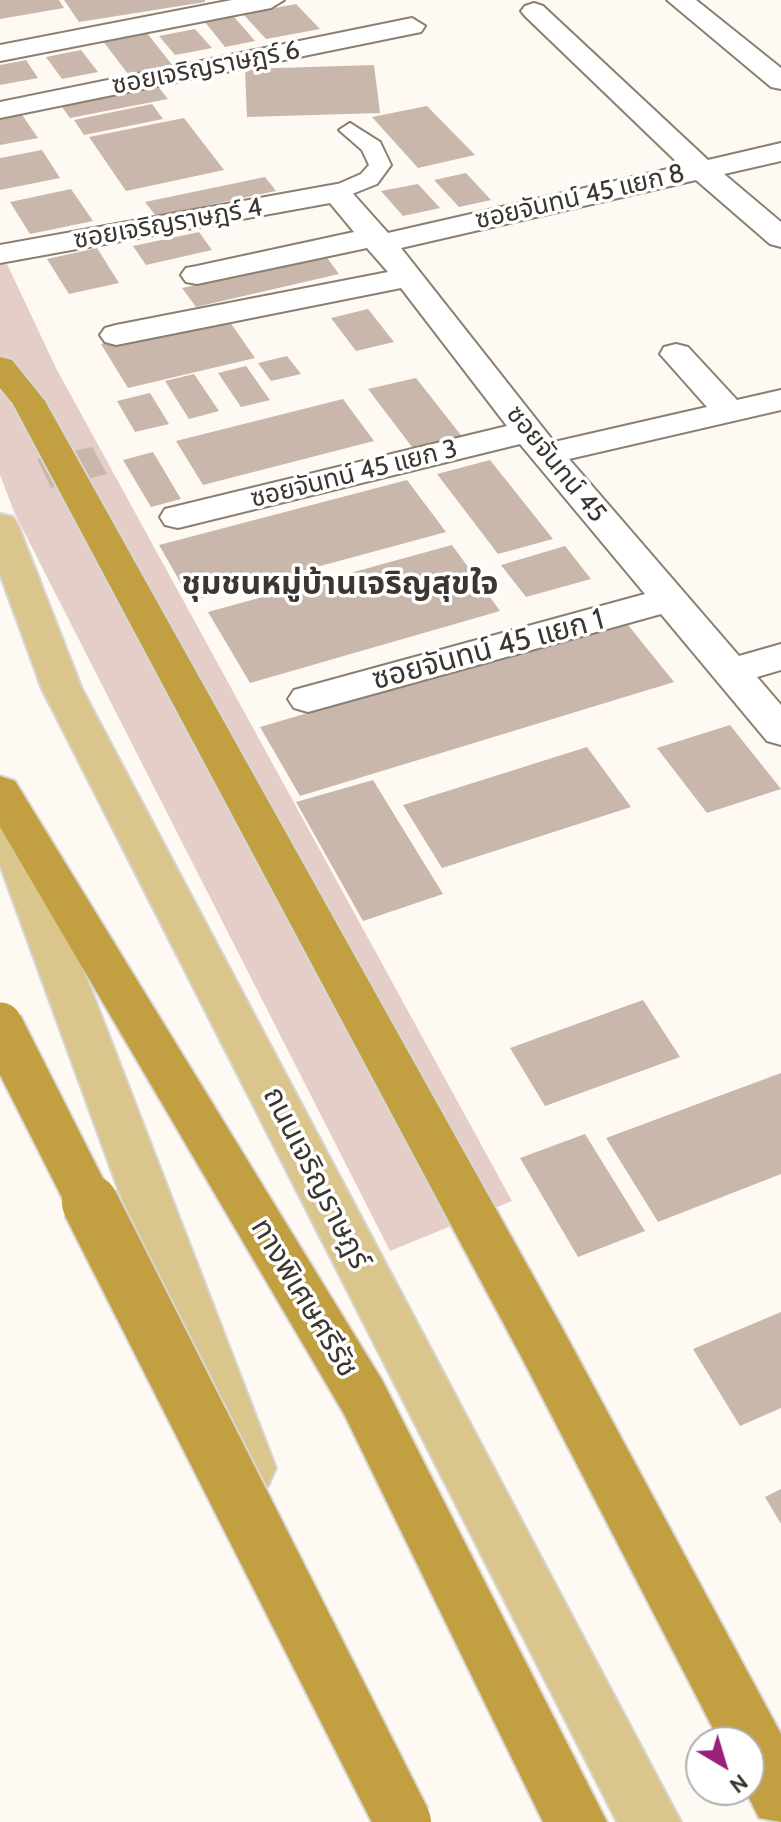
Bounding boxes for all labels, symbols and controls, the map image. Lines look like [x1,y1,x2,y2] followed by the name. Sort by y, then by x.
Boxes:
[109,34,303,102] street label: ซอยเจริญราษฎร์ 6
[472,158,688,236] street label: ซอยจันทน์ 45 แยก 8
[71,192,265,256] street label: ซอยเจริญราษฎร์ 4
[499,399,613,529] street label: ซอยจันทน์ 45
[247,433,461,515] street label: ซอยจันทน์ 45 แยก 3
[182,566,498,604] district label: ชุมชนหมู่บ้านเจริญสุขใจ
[368,602,608,698] street label: ซอยจันทน์ 45 แยก 1
[255,1081,377,1275] street label: ถนนเจริญราษฎร์
[243,1212,365,1384] street label: ทางพิเศษศรีรัช
[685,1726,765,1806] north arrow
[724,1768,753,1799] text: N

